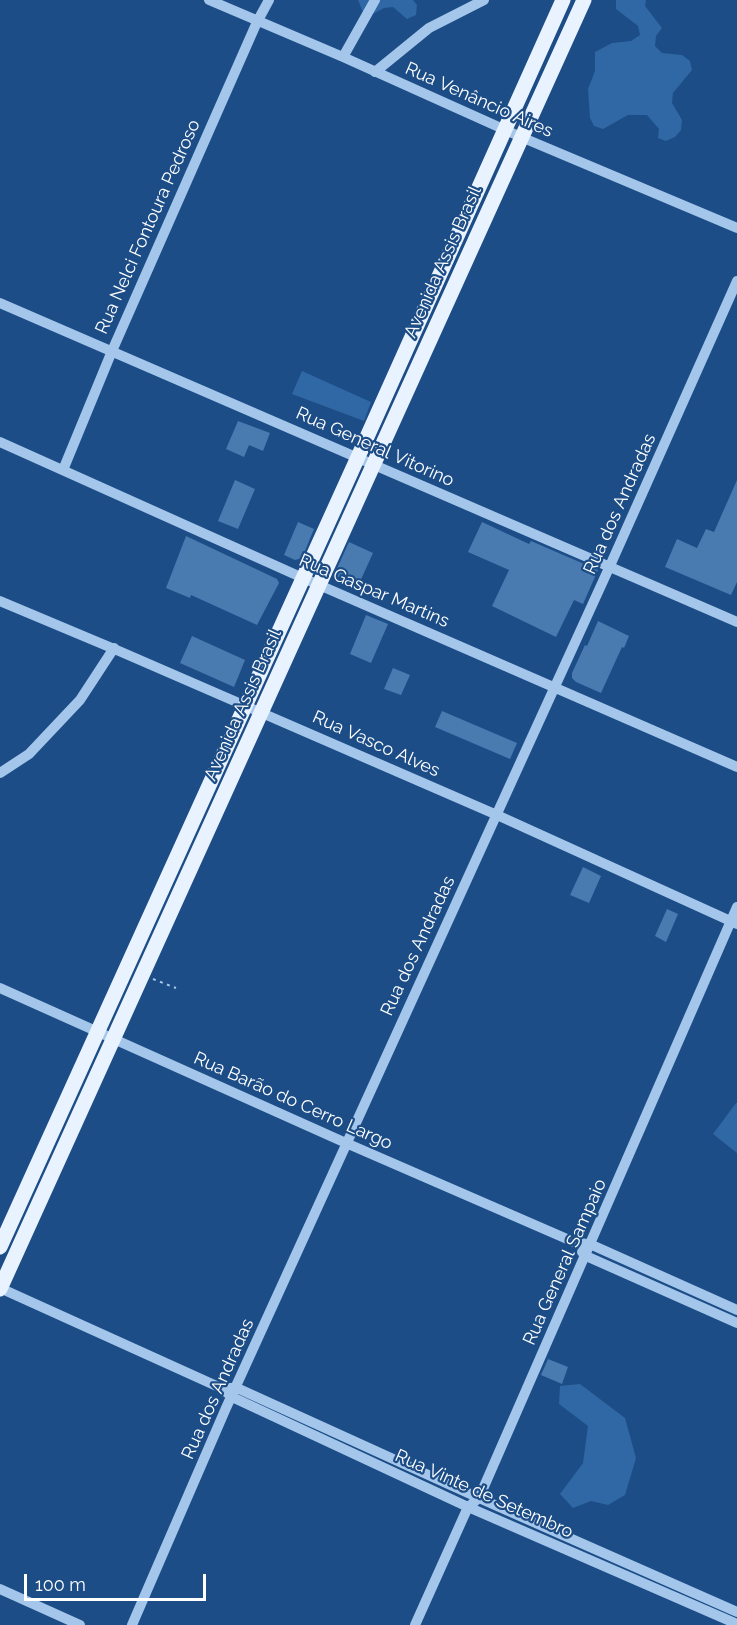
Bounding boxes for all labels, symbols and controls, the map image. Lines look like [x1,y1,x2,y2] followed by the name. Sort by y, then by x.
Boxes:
[402,58,556,142] street label: Rua Venâncio Aires
[91,116,205,338] street label: Rua Nelci Fontoura Pedroso
[400,183,486,341] street label: Avenida Assis Brasil
[293,402,457,492] street label: Rua General Vitorino
[579,430,661,578] street label: Rua dos Andradas
[296,550,452,632] street label: Rua Gaspar Martins
[200,626,286,784] street label: Avenida Assis Brasil
[309,706,443,782] street label: Rua Vasco Alves
[376,873,460,1019] street label: Rua dos Andradas
[190,1047,396,1155] street label: Rua Barão do Cerro Largo
[519,1176,611,1348] street label: Rua General Sampaio
[177,1315,259,1463] street label: Rua dos Andradas
[392,1445,576,1543] street label: Rua Vinte de Setembro
[27,1562,208,1600] scale bar
[35,1574,86,1595] text: 100 m

